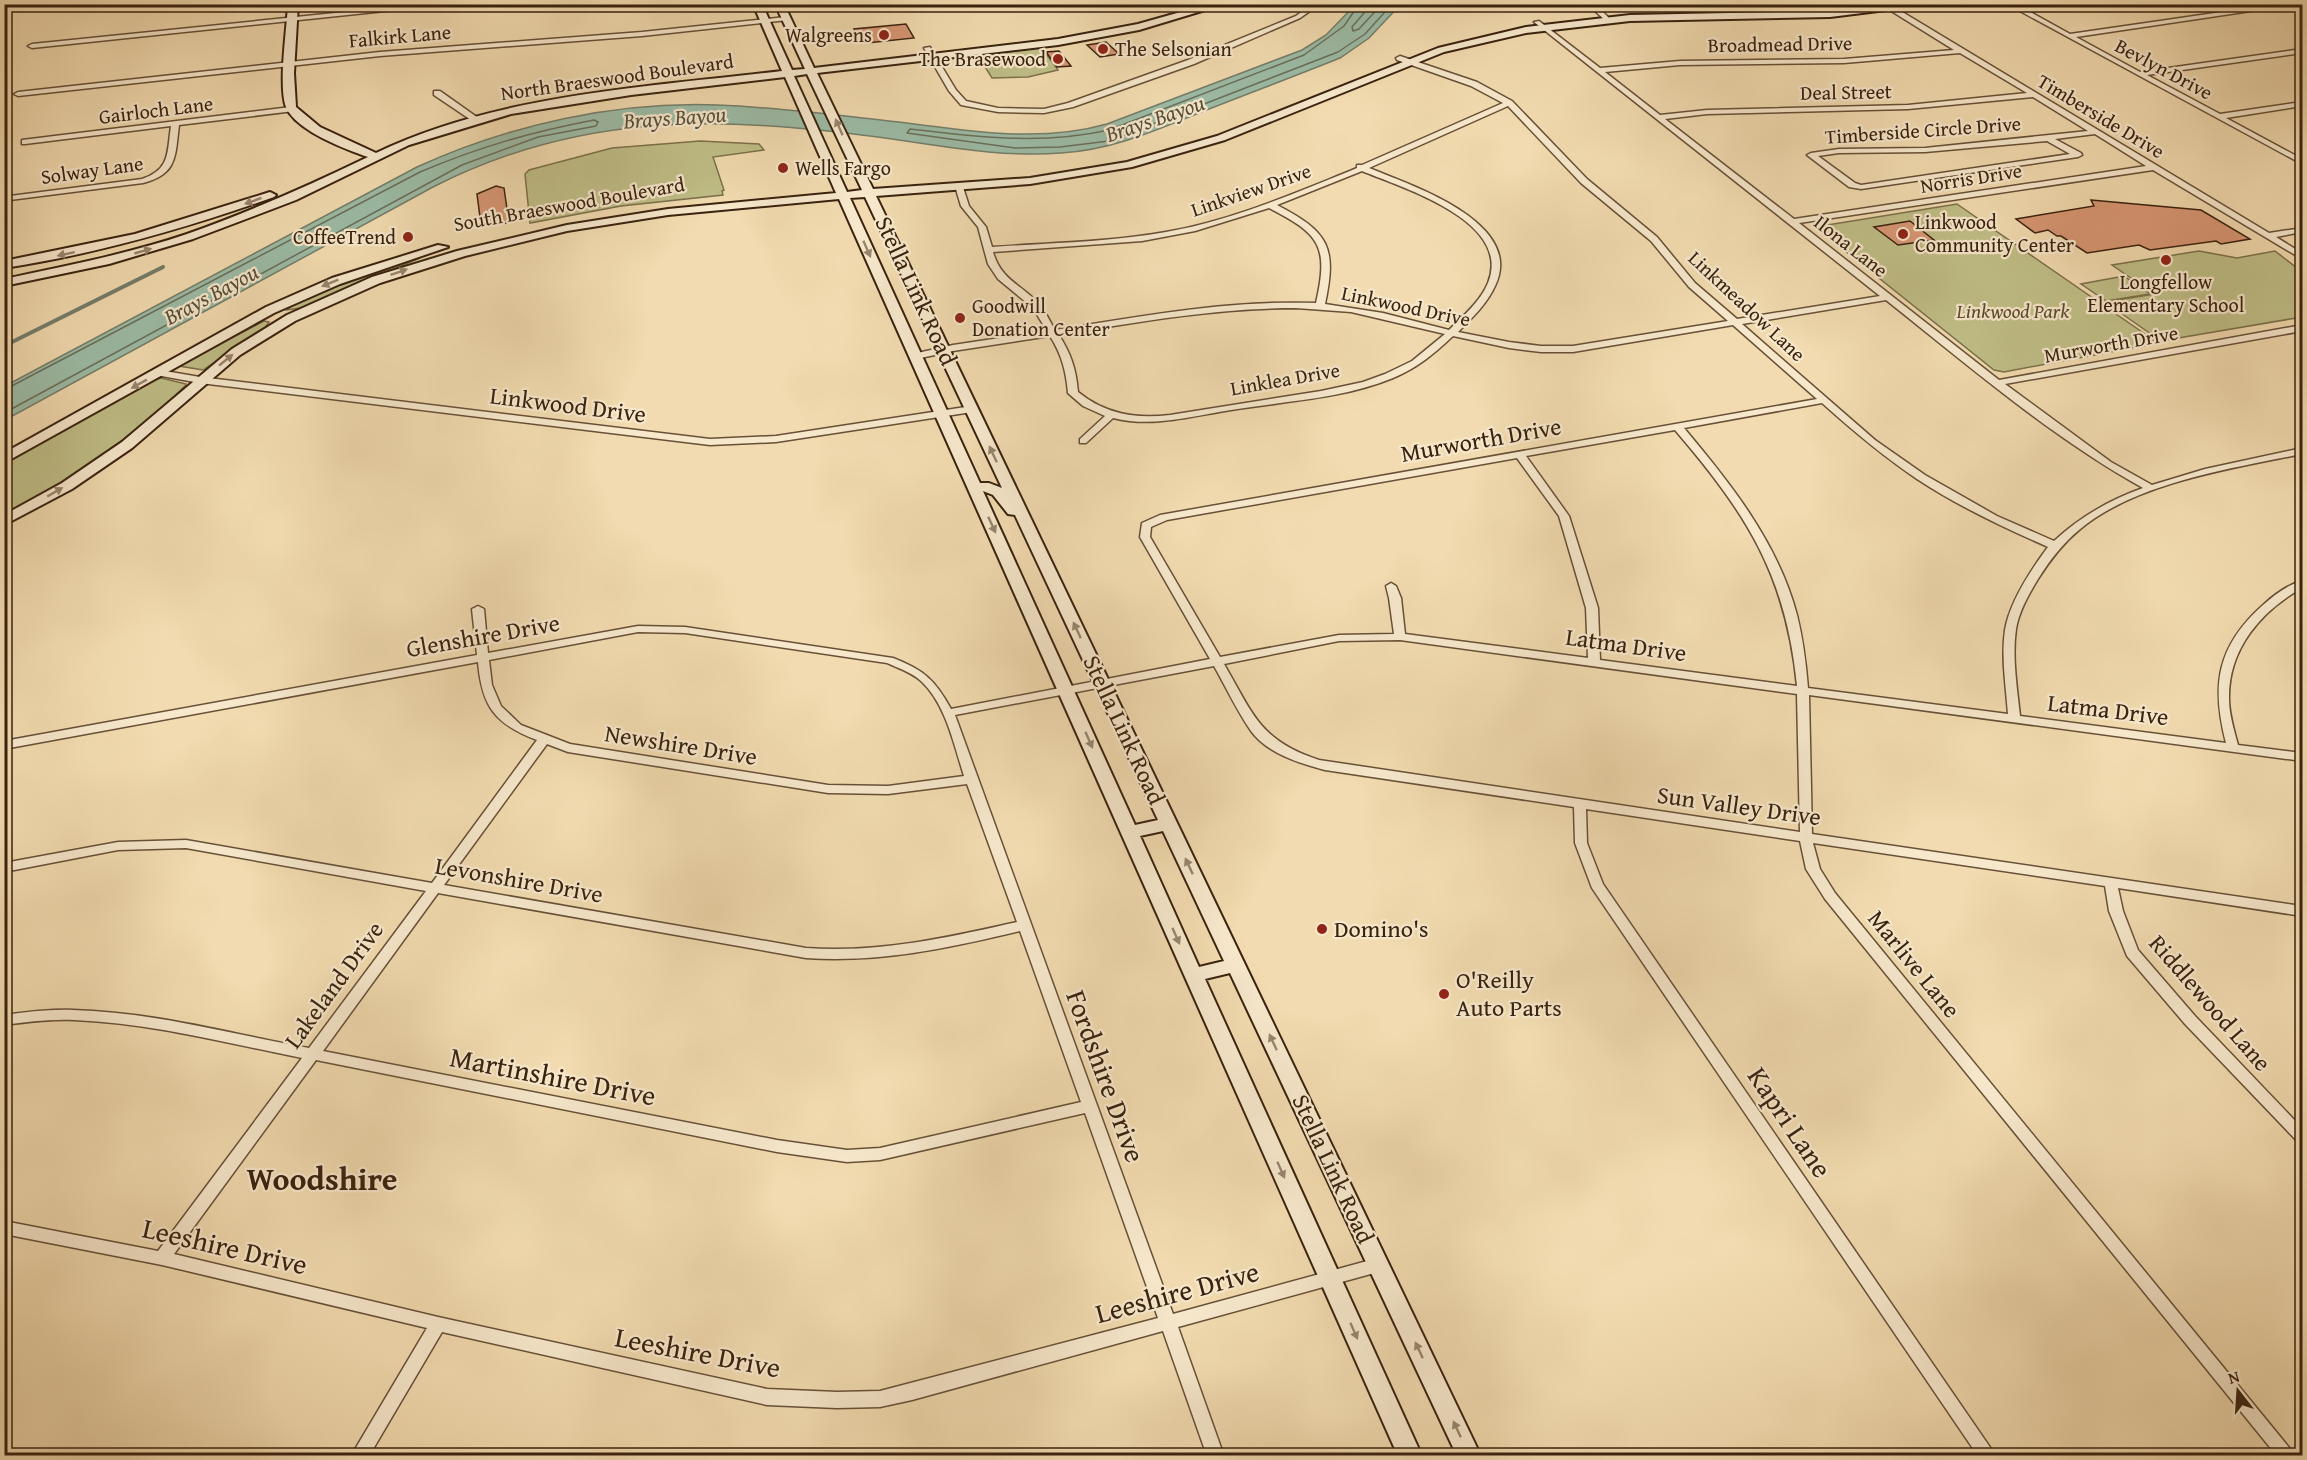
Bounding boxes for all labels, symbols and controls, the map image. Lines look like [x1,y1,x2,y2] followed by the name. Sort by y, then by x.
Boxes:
[348,17,452,54] street label: Falkirk Lane
[785,20,872,49] place label: Walgreens
[877,28,891,42] marker: Walgreens
[1707,28,1853,59] street label: Broadmead Drive
[2110,31,2218,106] street label: Bevlyn Drive
[1115,34,1232,63] place label: The Selsonian
[1096,42,1110,56] marker: The Selsonian
[919,44,1046,73] place label: The Brasewood
[499,46,736,107] street label: North Braeswood Boulevard
[1051,52,1065,66] marker: The Brasewood
[2032,66,2170,165] street label: Timberside Drive
[1800,76,1892,107] street label: Deal Street
[1100,86,1209,150] water label: Brays Bayou
[97,88,215,131] street label: Gairloch Lane
[621,97,728,137] water label: Brays Bayou
[1824,108,2022,151] street label: Timberside Circle Drive
[834,118,843,135] one-way arrow
[39,148,145,191] street label: Solway Lane
[795,153,891,182] place label: Wells Fargo
[1187,155,1315,224] street label: Linkview Drive
[1918,155,2024,200] street label: Norris Drive
[776,161,790,175] marker: Wells Fargo
[451,169,687,238] street label: South Braeswood Boulevard
[244,197,262,206] one-way arrow
[1808,207,1894,284] street label: Ilona Lane
[1915,207,2074,259] place label: Linkwood Community Center
[867,210,966,371] street label: Stella Link Road
[293,222,396,251] place label: CoffeeTrend
[1896,227,1910,241] marker: Linkwood Community Center
[401,230,415,244] marker: CoffeeTrend
[863,240,873,258] one-way arrow
[1682,244,1812,368] street label: Linkmeadow Lane
[134,246,152,255] one-way arrow
[56,250,75,259] one-way arrow
[2159,253,2173,267] marker: Longfellow Elementary School
[157,256,264,333] water label: Brays Bayou
[390,267,408,277] one-way arrow
[2088,267,2245,319] place label: Longfellow Elementary School
[1339,278,1473,333] street label: Linkwood Drive
[321,279,339,288] one-way arrow
[972,291,1110,343] place label: Goodwill Donation Center
[1956,296,2070,325] park label: Linkwood Park
[953,311,967,325] marker: Goodwill Donation Center
[2042,317,2180,370] street label: Murworth Drive
[218,354,233,367] one-way arrow
[1228,355,1342,402] street label: Linklea Drive
[488,378,648,431] street label: Linkwood Drive
[131,379,148,389] one-way arrow
[1398,408,1564,471] street label: Murworth Drive
[989,446,998,463] one-way arrow
[47,487,64,497] one-way arrow
[987,516,996,533] one-way arrow
[403,605,562,666] street label: Glenshire Drive
[1563,619,1689,670] street label: Latma Drive
[1073,622,1082,639] one-way arrow
[1075,649,1174,810] street label: Stella Link Road
[2046,685,2171,734] street label: Latma Drive
[602,715,760,774] street label: Newshire Drive
[1085,731,1094,749] one-way arrow
[1655,777,1823,834] street label: Sun Valley Drive
[432,848,606,911] street label: Levonshire Drive
[1185,857,1194,874] one-way arrow
[1860,902,1969,1025] street label: Marlive Lane
[1334,911,1429,946] place label: Domino's
[275,914,392,1055] street label: Lakeland Drive
[1315,922,1329,936] marker: Domino's
[1172,927,1182,945] one-way arrow
[2141,927,2280,1079] street label: Riddlewood Lane
[1456,962,1562,1025] place label: O'Reilly Auto Parts
[1056,984,1157,1168] street label: Fordshire Drive
[1437,987,1451,1001] marker: O'Reilly Auto Parts
[1268,1034,1277,1051] one-way arrow
[447,1035,660,1116] street label: Martinshire Drive
[1738,1058,1843,1186] street label: Kapri Lane
[1284,1088,1383,1249] street label: Stella Link Road
[247,1155,397,1202] district label: Woodshire
[1277,1162,1286,1179] one-way arrow
[139,1207,312,1284] street label: Leeshire Drive
[1090,1250,1263,1333] street label: Leeshire Drive
[612,1315,784,1388] street label: Leeshire Drive
[1350,1322,1359,1340] one-way arrow
[1414,1341,1423,1358] one-way arrow
[2208,1361,2268,1421] north arrow
[2225,1364,2243,1390] text: N
[1452,1421,1461,1438] one-way arrow

